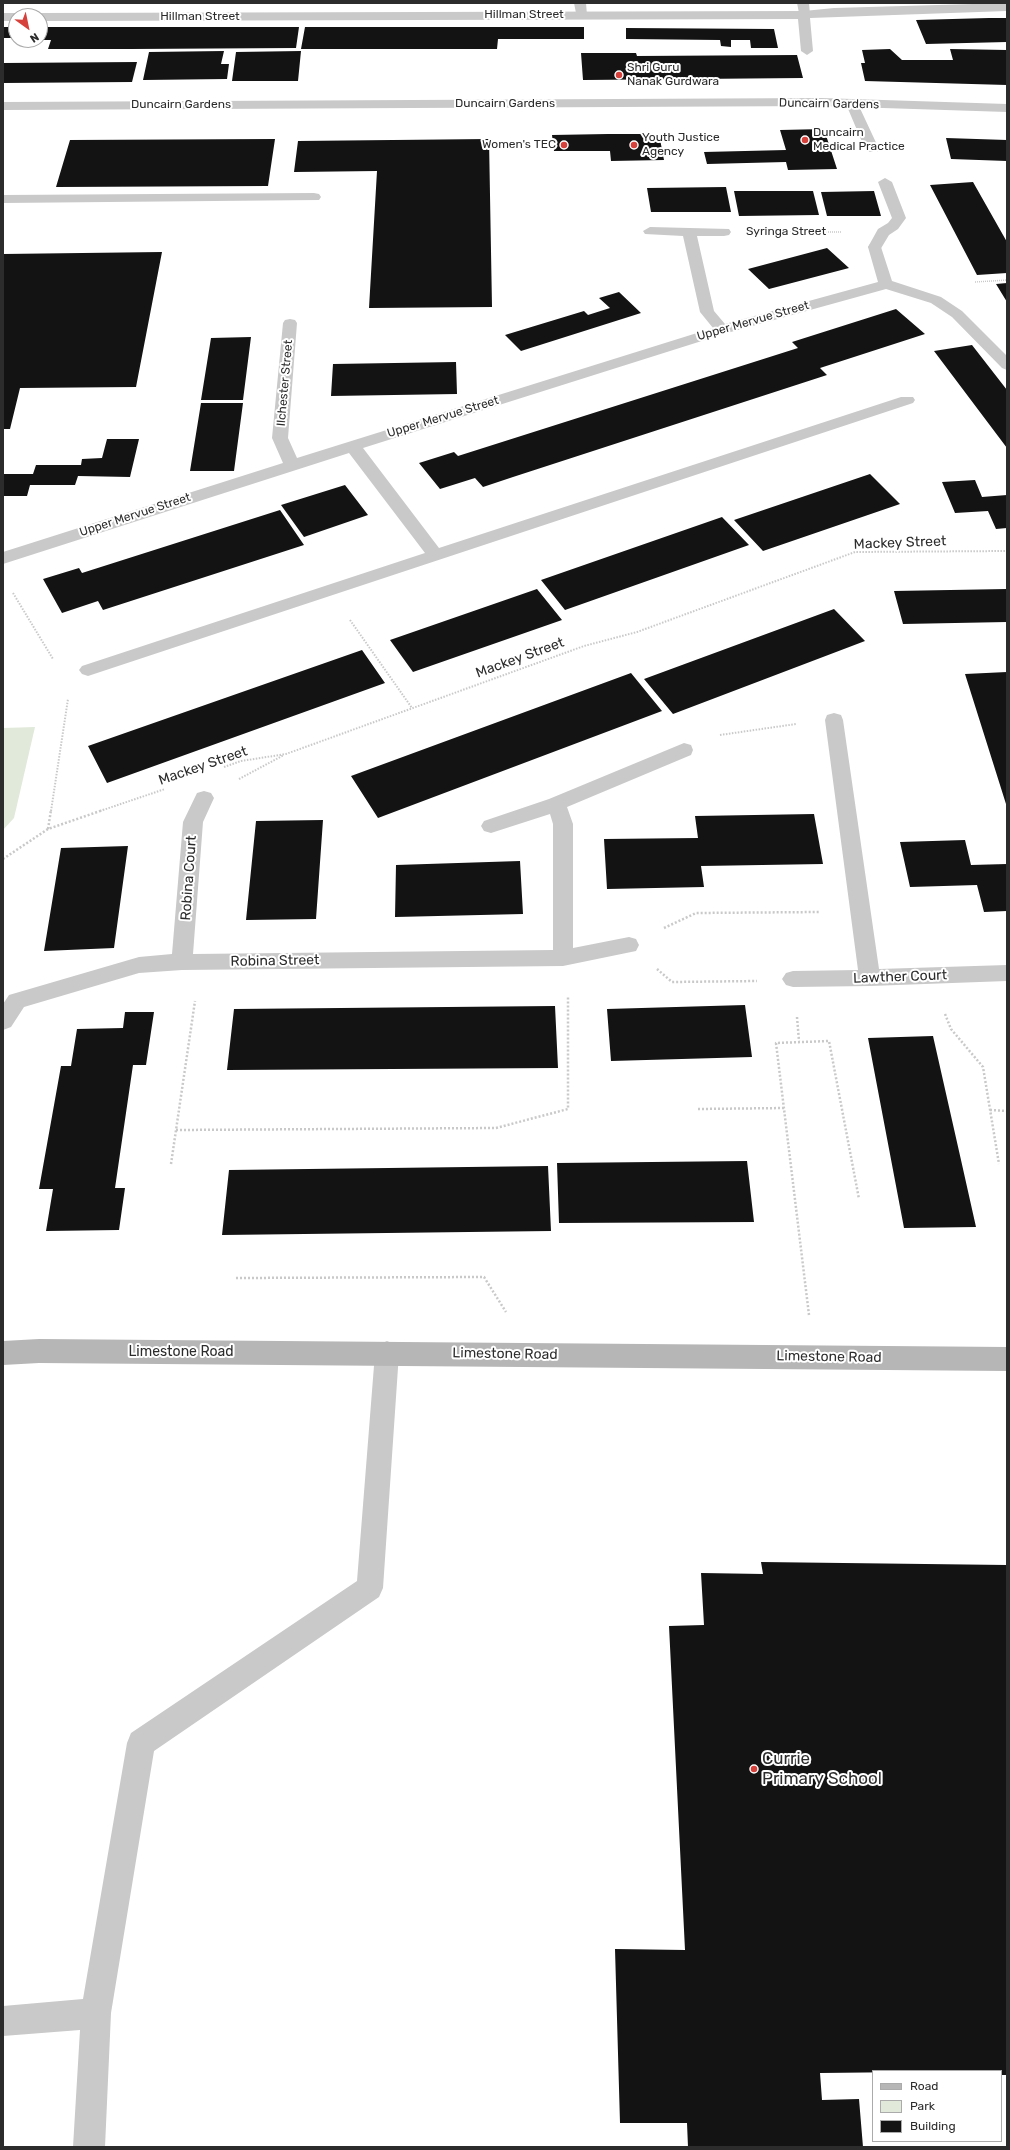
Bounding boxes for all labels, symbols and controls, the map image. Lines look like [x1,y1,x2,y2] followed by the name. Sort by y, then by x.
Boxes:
[8,8,48,48] north arrow
[484,8,564,22] street label: Hillman Street
[160,10,240,24] street label: Hillman Street
[27,30,41,45] text: N
[627,61,719,89] place label: Shri Guru Nanak Gurdwara
[614,70,624,80] marker: Shri Guru Nanak Gurdwara
[779,96,879,112] street label: Duncairn Gardens
[455,97,555,111] street label: Duncairn Gardens
[131,98,231,112] street label: Duncairn Gardens
[813,126,905,154] place label: Duncairn Medical Practice
[642,131,720,159] place label: Youth Justice Agency
[800,135,810,145] marker: Duncairn Medical Practice
[482,138,556,152] place label: Women's TEC
[559,140,569,150] marker: Women's TEC
[629,140,639,150] marker: Youth Justice Agency
[746,225,826,239] street label: Syringa Street
[695,298,811,344] street label: Upper Mervue Street
[274,339,296,427] street label: Ilchester Street
[385,393,501,441] street label: Upper Mervue Street
[78,490,192,540] street label: Upper Mervue Street
[853,533,947,553] street label: Mackey Street
[474,634,566,682] street label: Mackey Street
[156,743,250,789] street label: Mackey Street
[178,835,200,921] street label: Robina Court
[230,952,320,970] street label: Robina Street
[853,967,947,987] street label: Lawther Court
[128,1344,234,1360] street label: Limestone Road
[452,1345,558,1363] street label: Limestone Road
[776,1348,882,1366] street label: Limestone Road
[762,1749,882,1789] place label: Currie Primary School
[749,1764,759,1774] marker: Currie Primary School
[872,2070,1002,2142] legend
[910,2079,938,2093] text: Road
[910,2099,935,2113] text: Park
[910,2119,956,2133] text: Building

